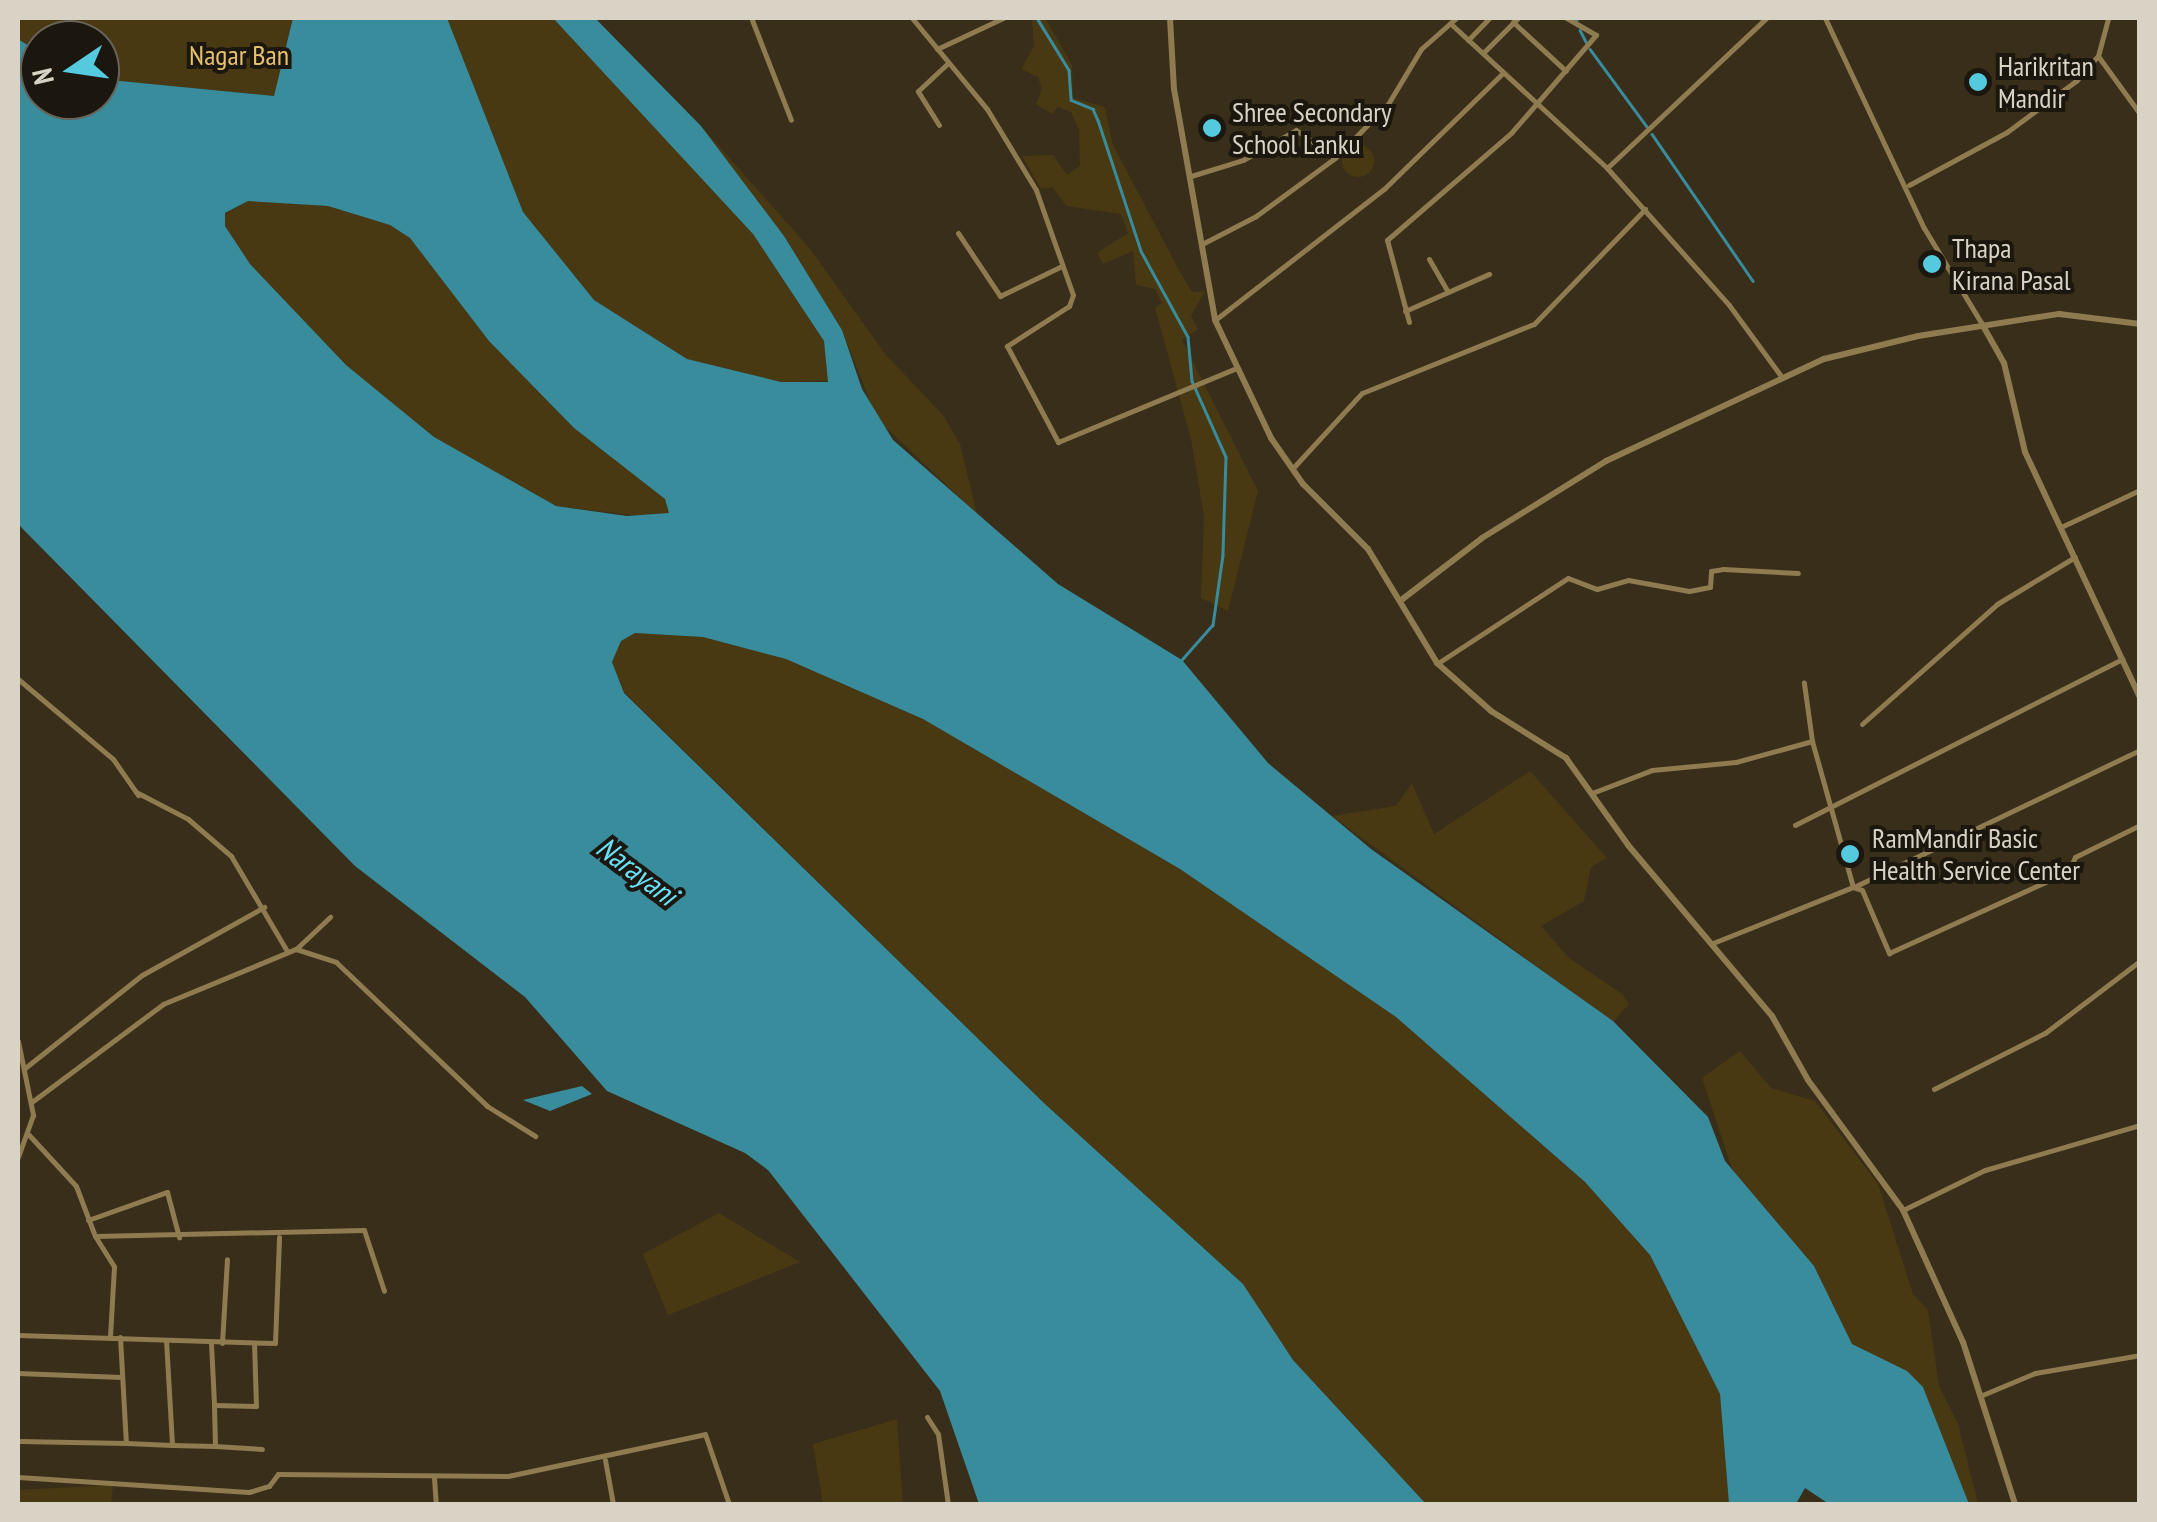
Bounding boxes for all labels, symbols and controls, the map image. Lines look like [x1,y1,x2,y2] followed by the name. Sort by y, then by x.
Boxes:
[20,20,120,120] north arrow
[189,38,289,72] park label: Nagar Ban
[1998,49,2094,115] place label: Harikritan Mandir
[23,65,62,88] text: N
[1967,71,1989,93] marker: Harikritan Mandir
[1232,95,1392,161] place label: Shree Secondary School Lanku
[1201,117,1223,139] marker: Shree Secondary School Lanku
[1952,231,2070,297] place label: Thapa Kirana Pasal
[1921,253,1943,275] marker: Thapa Kirana Pasal
[1872,821,2080,887] place label: RamMandir Basic Health Service Center
[590,829,684,913] water label: Narayani
[1837,841,1863,867] marker: RamMandir Basic Health Service Center

